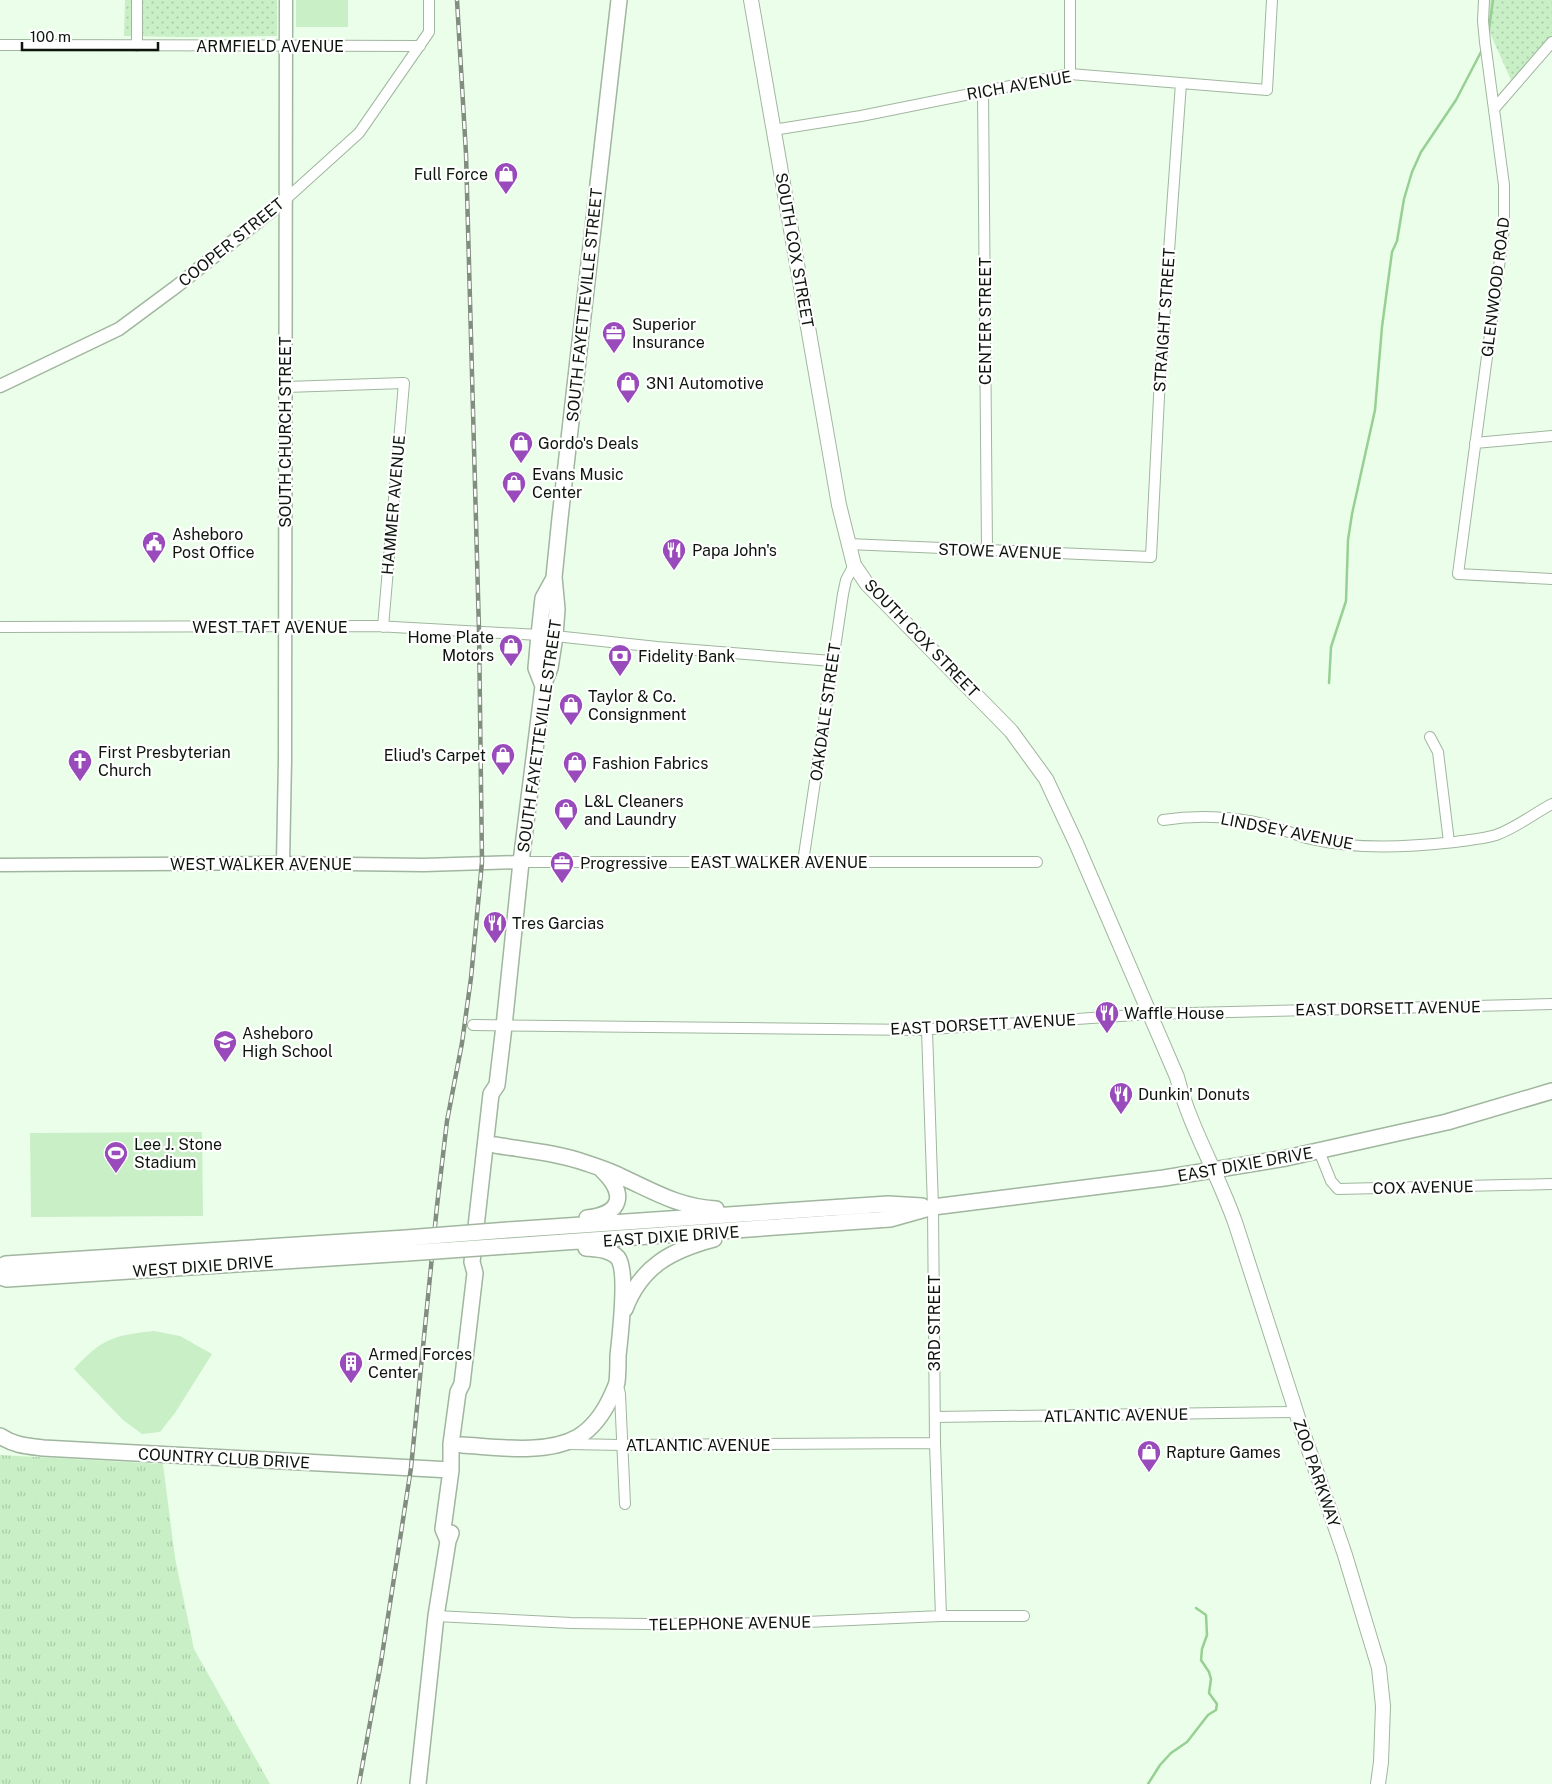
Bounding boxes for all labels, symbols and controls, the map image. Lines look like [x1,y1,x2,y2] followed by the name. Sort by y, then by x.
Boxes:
[22,20,159,52] scale bar
[30,28,71,45] text: 100 m
[196,37,344,56] street label: ARMFIELD AVENUE
[965,67,1073,104] street label: RICH AVENUE
[493,161,519,195] shop icon: Full Force
[414,165,488,184] place label: Full Force
[772,171,818,329] street label: SOUTH COX STREET
[563,187,606,423] street label: SOUTH FAYETTEVILLE STREET
[175,194,288,291] street label: COOPER STREET
[1477,216,1514,358] street label: GLENWOOD ROAD
[1150,247,1179,393] street label: STRAIGHT STREET
[976,257,995,385] street label: CENTER STREET
[632,315,705,352] place label: Superior Insurance
[601,320,627,354] office icon: Superior Insurance
[276,336,295,528] street label: SOUTH CHURCH STREET
[615,370,641,404] shop icon: 3N1 Automotive
[646,374,764,393] place label: 3N1 Automotive
[508,430,534,464] shop icon: Gordo's Deals
[378,434,409,576] street label: HAMMER AVENUE
[538,434,639,453] place label: Gordo's Deals
[532,465,624,502] place label: Evans Music Center
[501,470,527,504] shop icon: Evans Music Center
[172,525,255,562] place label: Asheboro Post Office
[141,530,167,564] public building icon: Asheboro Post Office
[661,537,687,571] restaurant icon: Papa John's
[938,540,1062,563] street label: STOWE AVENUE
[692,541,777,560] place label: Papa John's
[860,575,983,702] street label: SOUTH COX STREET
[192,618,348,637] street label: WEST TAFT AVENUE
[514,618,565,854] street label: SOUTH FAYETTEVILLE STREET
[408,628,494,665] place label: Home Plate Motors
[498,633,524,667] shop icon: Home Plate Motors
[806,641,845,782] street label: OAKDALE STREET
[607,643,633,677] bank icon: Fidelity Bank
[638,647,735,666] place label: Fidelity Bank
[588,687,686,724] place label: Taylor & Co. Consignment
[558,692,584,726] shop icon: Taylor & Co. Consignment
[490,742,516,776] shop icon: Eliud's Carpet
[98,743,231,780] place label: First Presbyterian Church
[384,746,486,765] place label: Eliud's Carpet
[67,748,93,782] church icon: First Presbyterian Church
[562,750,588,784] shop icon: Fashion Fabrics
[592,754,708,773] place label: Fashion Fabrics
[584,792,684,829] place label: L&L Cleaners and Laundry
[553,797,579,831] shop icon: L&L Cleaners and Laundry
[1219,809,1355,854] street label: LINDSEY AVENUE
[549,850,575,884] office icon: Progressive
[690,853,868,872] street label: EAST WALKER AVENUE
[580,854,668,873] place label: Progressive
[170,855,352,874] street label: WEST WALKER AVENUE
[482,910,508,944] restaurant icon: Tres Garcias
[512,914,604,933] place label: Tres Garcias
[1295,997,1481,1020] street label: EAST DORSETT AVENUE
[1094,1000,1120,1034] restaurant icon: Waffle House
[1124,1004,1224,1023] place label: Waffle House
[890,1010,1076,1039] street label: EAST DORSETT AVENUE
[242,1024,333,1061] place label: Asheboro High School
[212,1029,238,1063] school or university icon: Asheboro High School
[1108,1081,1134,1115] restaurant icon: Dunkin' Donuts
[1138,1085,1250,1104] place label: Dunkin' Donuts
[134,1135,222,1172] place label: Lee J. Stone Stadium
[103,1140,129,1174] sports icon: Lee J. Stone Stadium
[1176,1143,1314,1186] street label: EAST DIXIE DRIVE
[1372,1177,1474,1198] street label: COX AVENUE
[602,1222,740,1251] street label: EAST DIXIE DRIVE
[132,1252,274,1281] street label: WEST DIXIE DRIVE
[925,1274,944,1371] street label: 3RD STREET
[368,1345,472,1382] place label: Armed Forces Center
[338,1350,364,1384] building icon: Armed Forces Center
[1043,1405,1189,1426] street label: ATLANTIC AVENUE
[1289,1416,1344,1530] street label: ZOO PARKWAY
[626,1436,770,1455] street label: ATLANTIC AVENUE
[1136,1439,1162,1473] shop icon: Rapture Games
[1166,1443,1281,1462] place label: Rapture Games
[137,1445,310,1472] street label: COUNTRY CLUB DRIVE
[649,1613,811,1634] street label: TELEPHONE AVENUE

